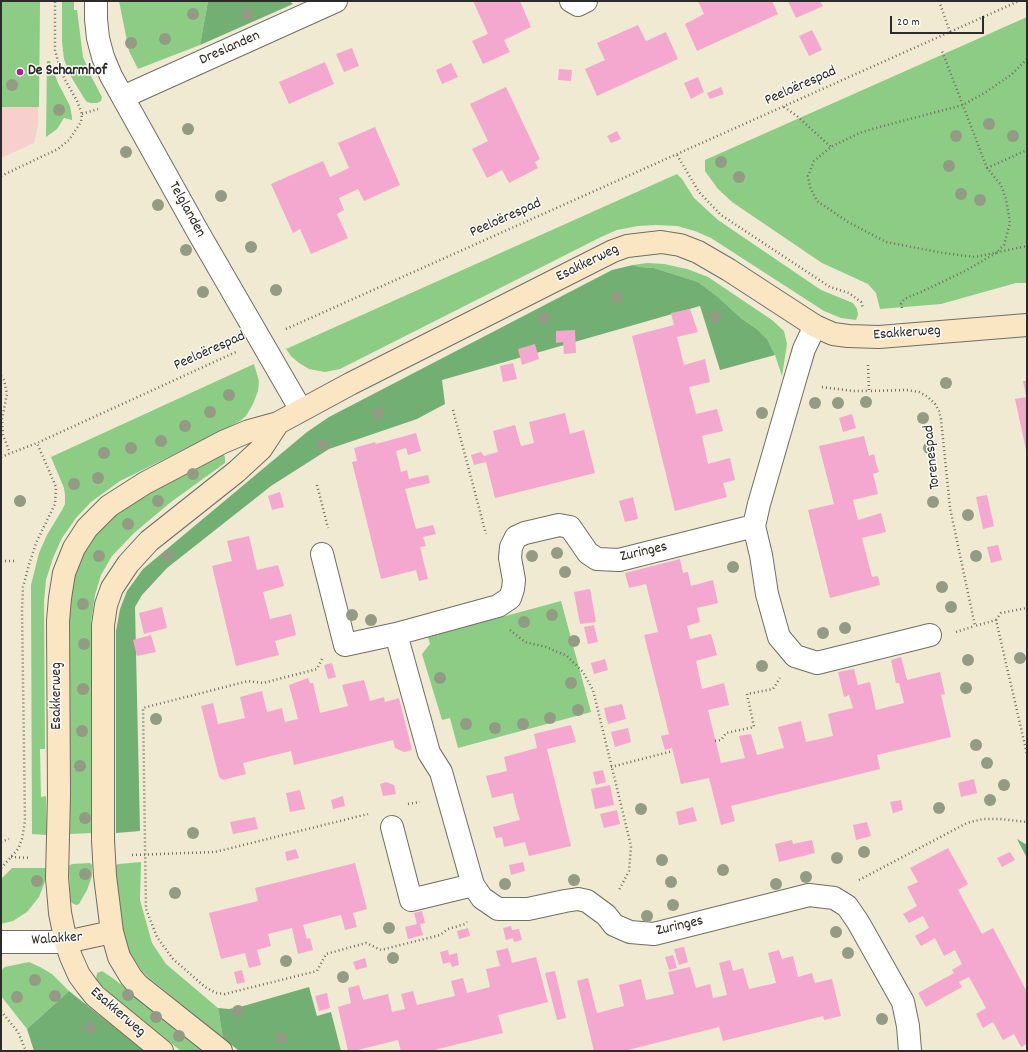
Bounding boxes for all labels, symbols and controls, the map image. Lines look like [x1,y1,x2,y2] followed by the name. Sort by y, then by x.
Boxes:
[892,8,986,34] scale bar
[897,14,920,31] text: 20 m
[197,28,263,70] street label: Dreslanden
[28,63,107,81] place label: De Scharmhof
[763,63,839,111] street label: Peeloërespad
[15,67,25,77] marker: De Scharmhof
[163,179,209,241] street label: Telglanden
[468,195,544,243] street label: Peeloërespad
[554,241,622,287] street label: Esakkerweg
[873,323,941,345] street label: Esakkerweg
[172,328,248,376] street label: Peeloërespad
[921,424,945,490] street label: Torenespad
[619,539,669,567] street label: Zuringes
[49,662,67,730] street label: Esakkerweg
[655,913,705,941] street label: Zuringes
[31,929,83,951] street label: Walakker
[86,984,148,1042] street label: Esakkerweg

